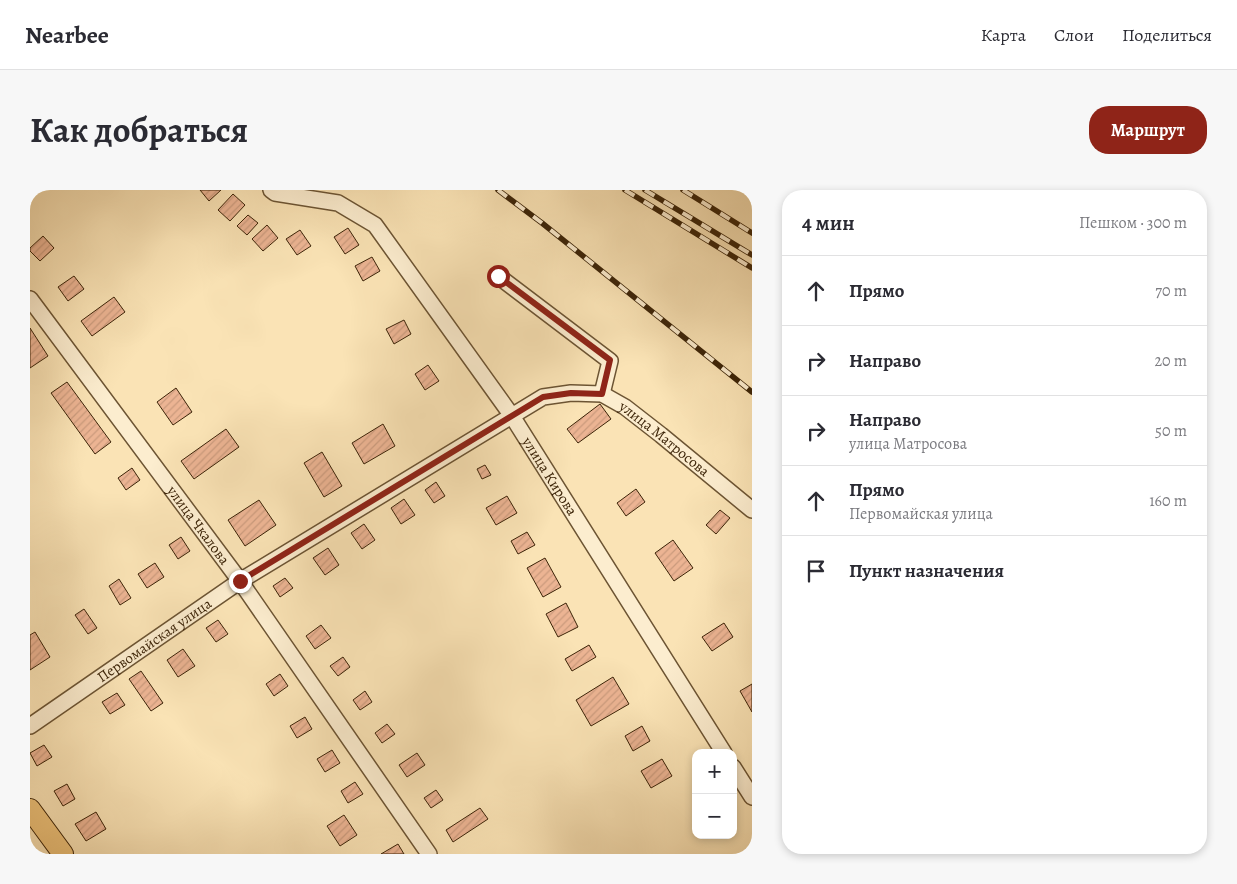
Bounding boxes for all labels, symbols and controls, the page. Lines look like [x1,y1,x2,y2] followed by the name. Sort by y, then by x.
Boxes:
[25,19,109,51] text: Nearbee
[981,23,1026,47] text: Карта
[1054,23,1094,47] text: Слои
[1122,23,1212,47] text: Поделиться
[30,106,248,154] text: Как добраться
[1089,106,1207,154] button: Маршрут
[802,209,855,237] text: 4 мин
[1079,212,1187,234] text: Пешком · 300 m
[487,265,510,288] route start
[802,277,830,305] icon: ahead
[849,278,904,304] text: Прямо
[1155,280,1187,302] text: 70 m
[802,347,830,375] icon: right
[849,348,921,374] text: Направо
[1154,350,1187,372] text: 20 m
[615,395,714,481] street label: улица Матросова
[849,407,921,433] text: Направо
[802,417,830,445] icon: right
[1155,420,1187,442] text: 50 m
[517,432,582,519] street label: улица Кирова
[849,433,967,455] text: улица Матросова
[849,477,904,503] text: Прямо
[162,481,234,569] street label: улица Чкалова
[802,487,830,515] icon: ahead
[1149,490,1187,512] text: 160 m
[849,503,993,525] text: Первомайская улица
[802,557,830,585] icon: arrive
[849,558,1004,584] text: Пункт назначения
[229,570,252,593] route end
[93,594,216,687] street label: Первомайская улица
[692,749,737,839] map controls
[692,749,737,794] button: +
[692,794,737,839] button: −

